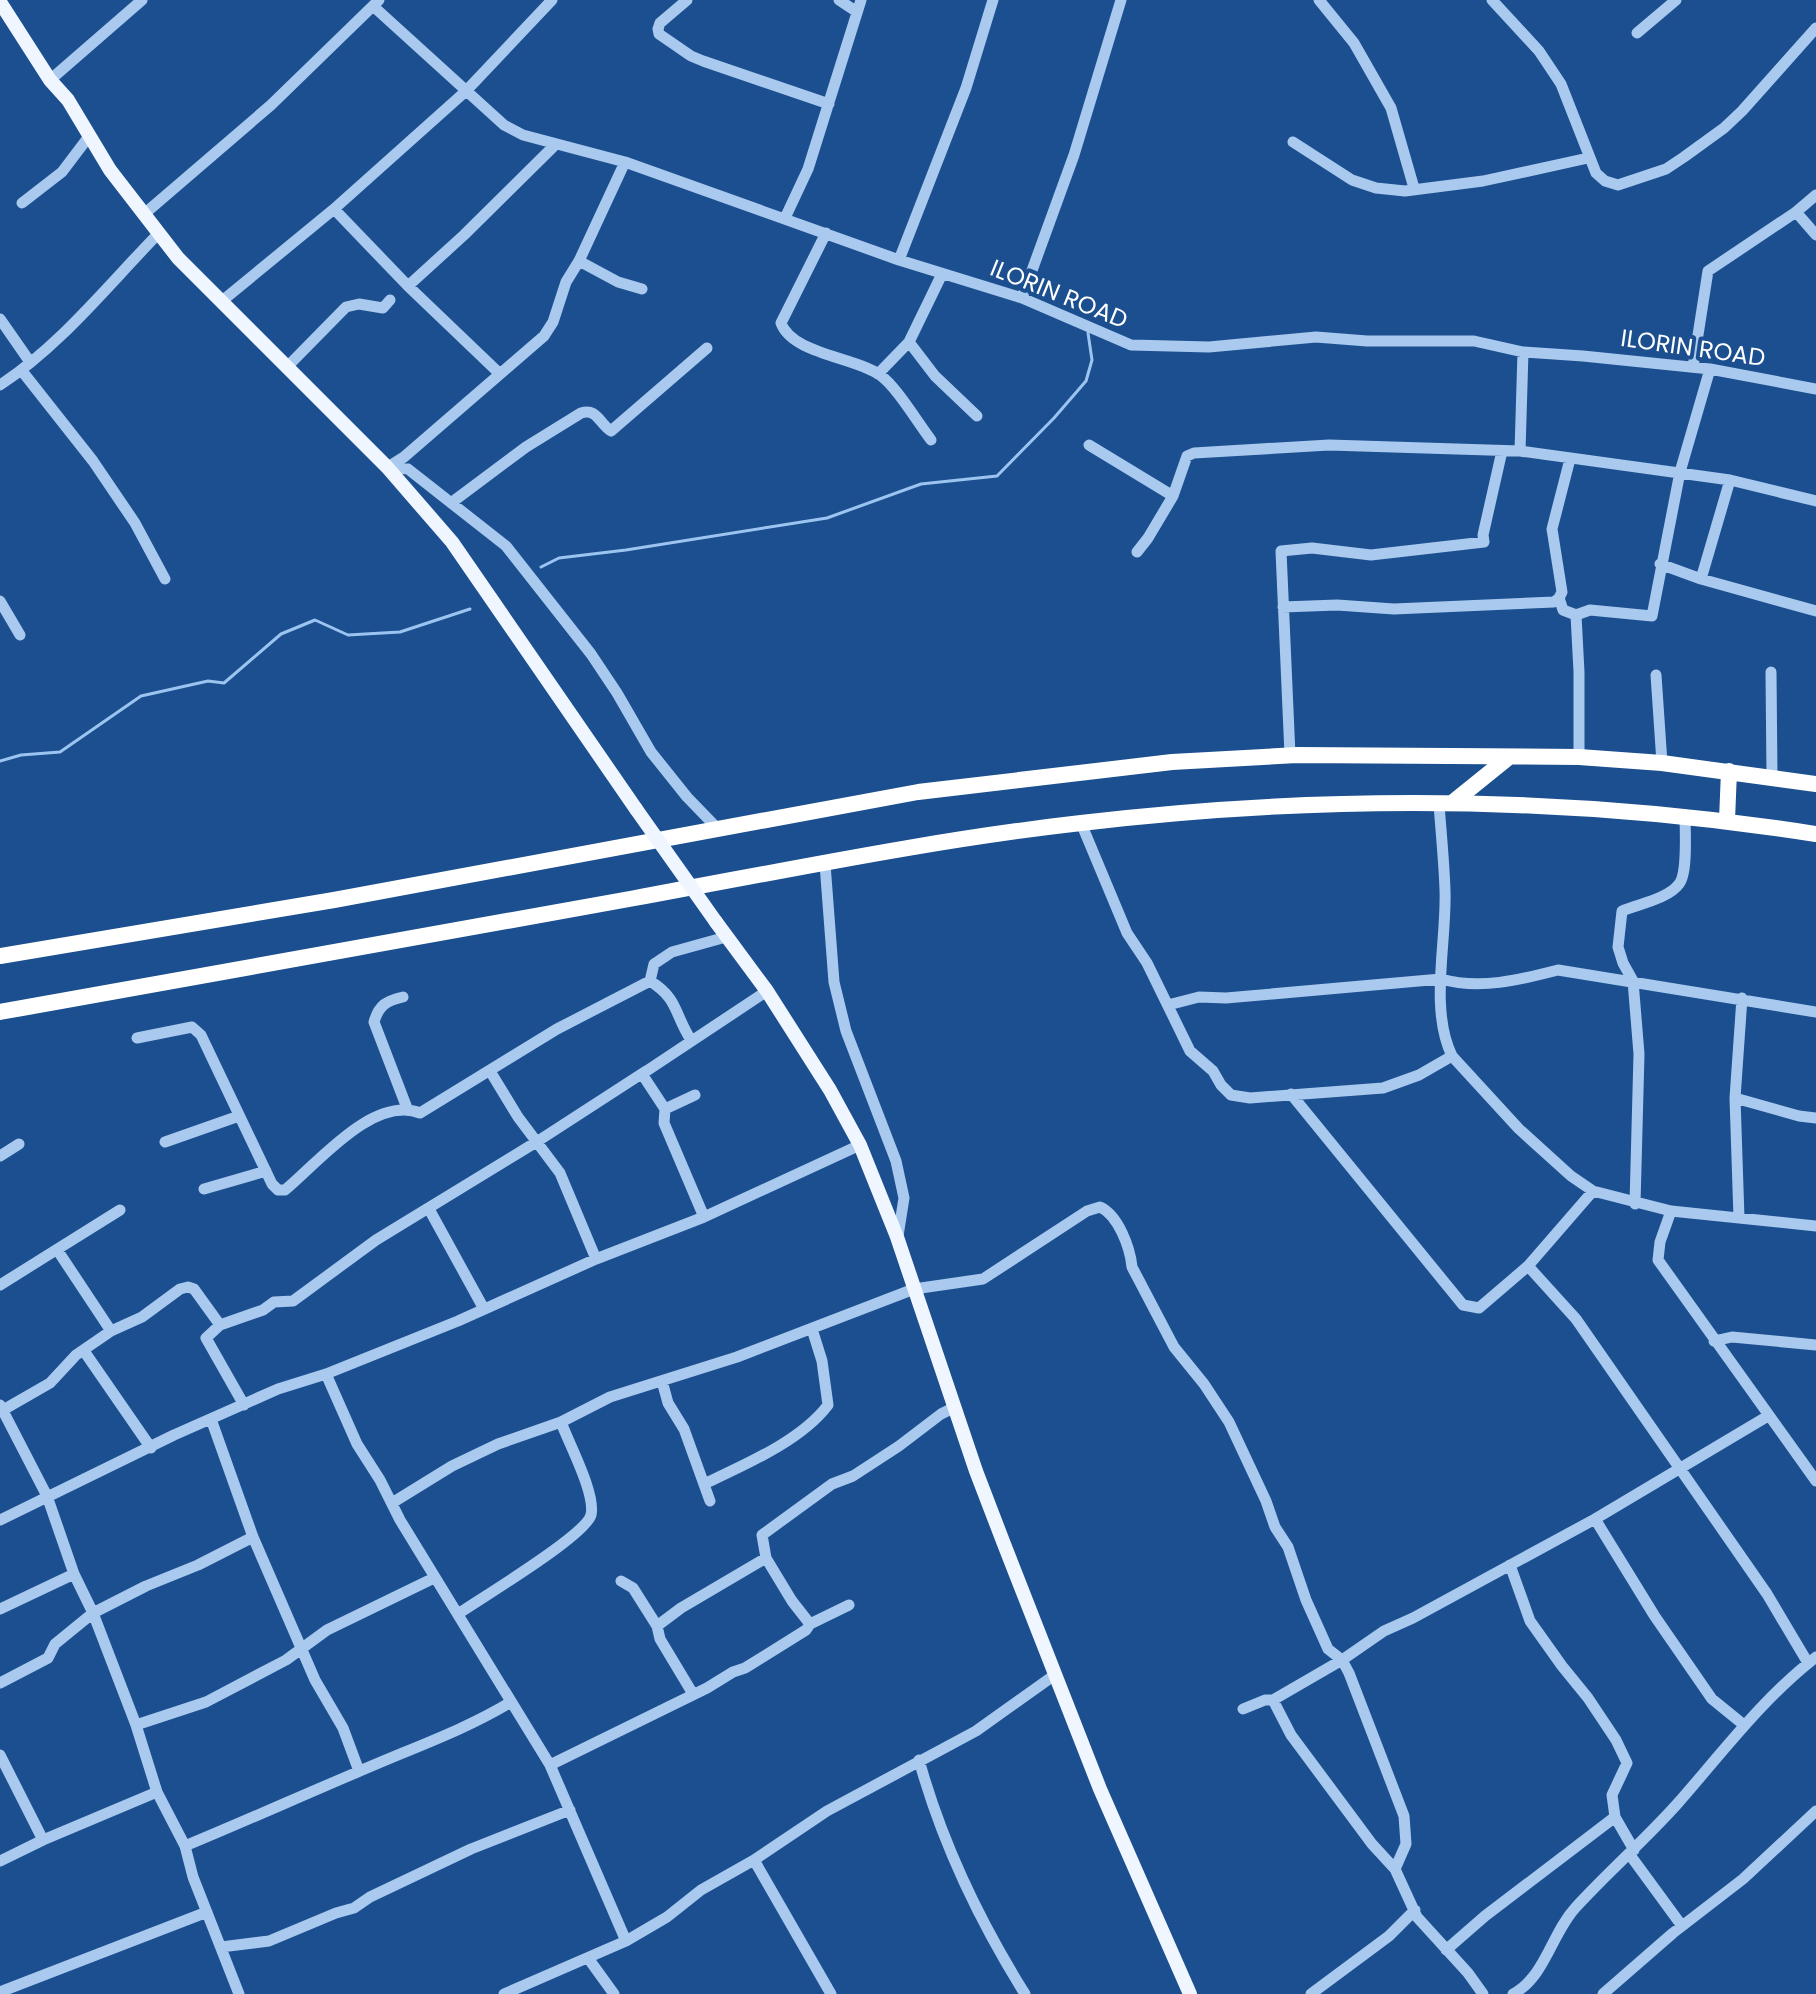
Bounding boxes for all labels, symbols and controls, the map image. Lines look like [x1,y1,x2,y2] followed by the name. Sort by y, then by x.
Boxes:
[986,251,1133,336] street label: ILORIN ROAD
[1619,321,1767,374] street label: ILORIN ROAD

